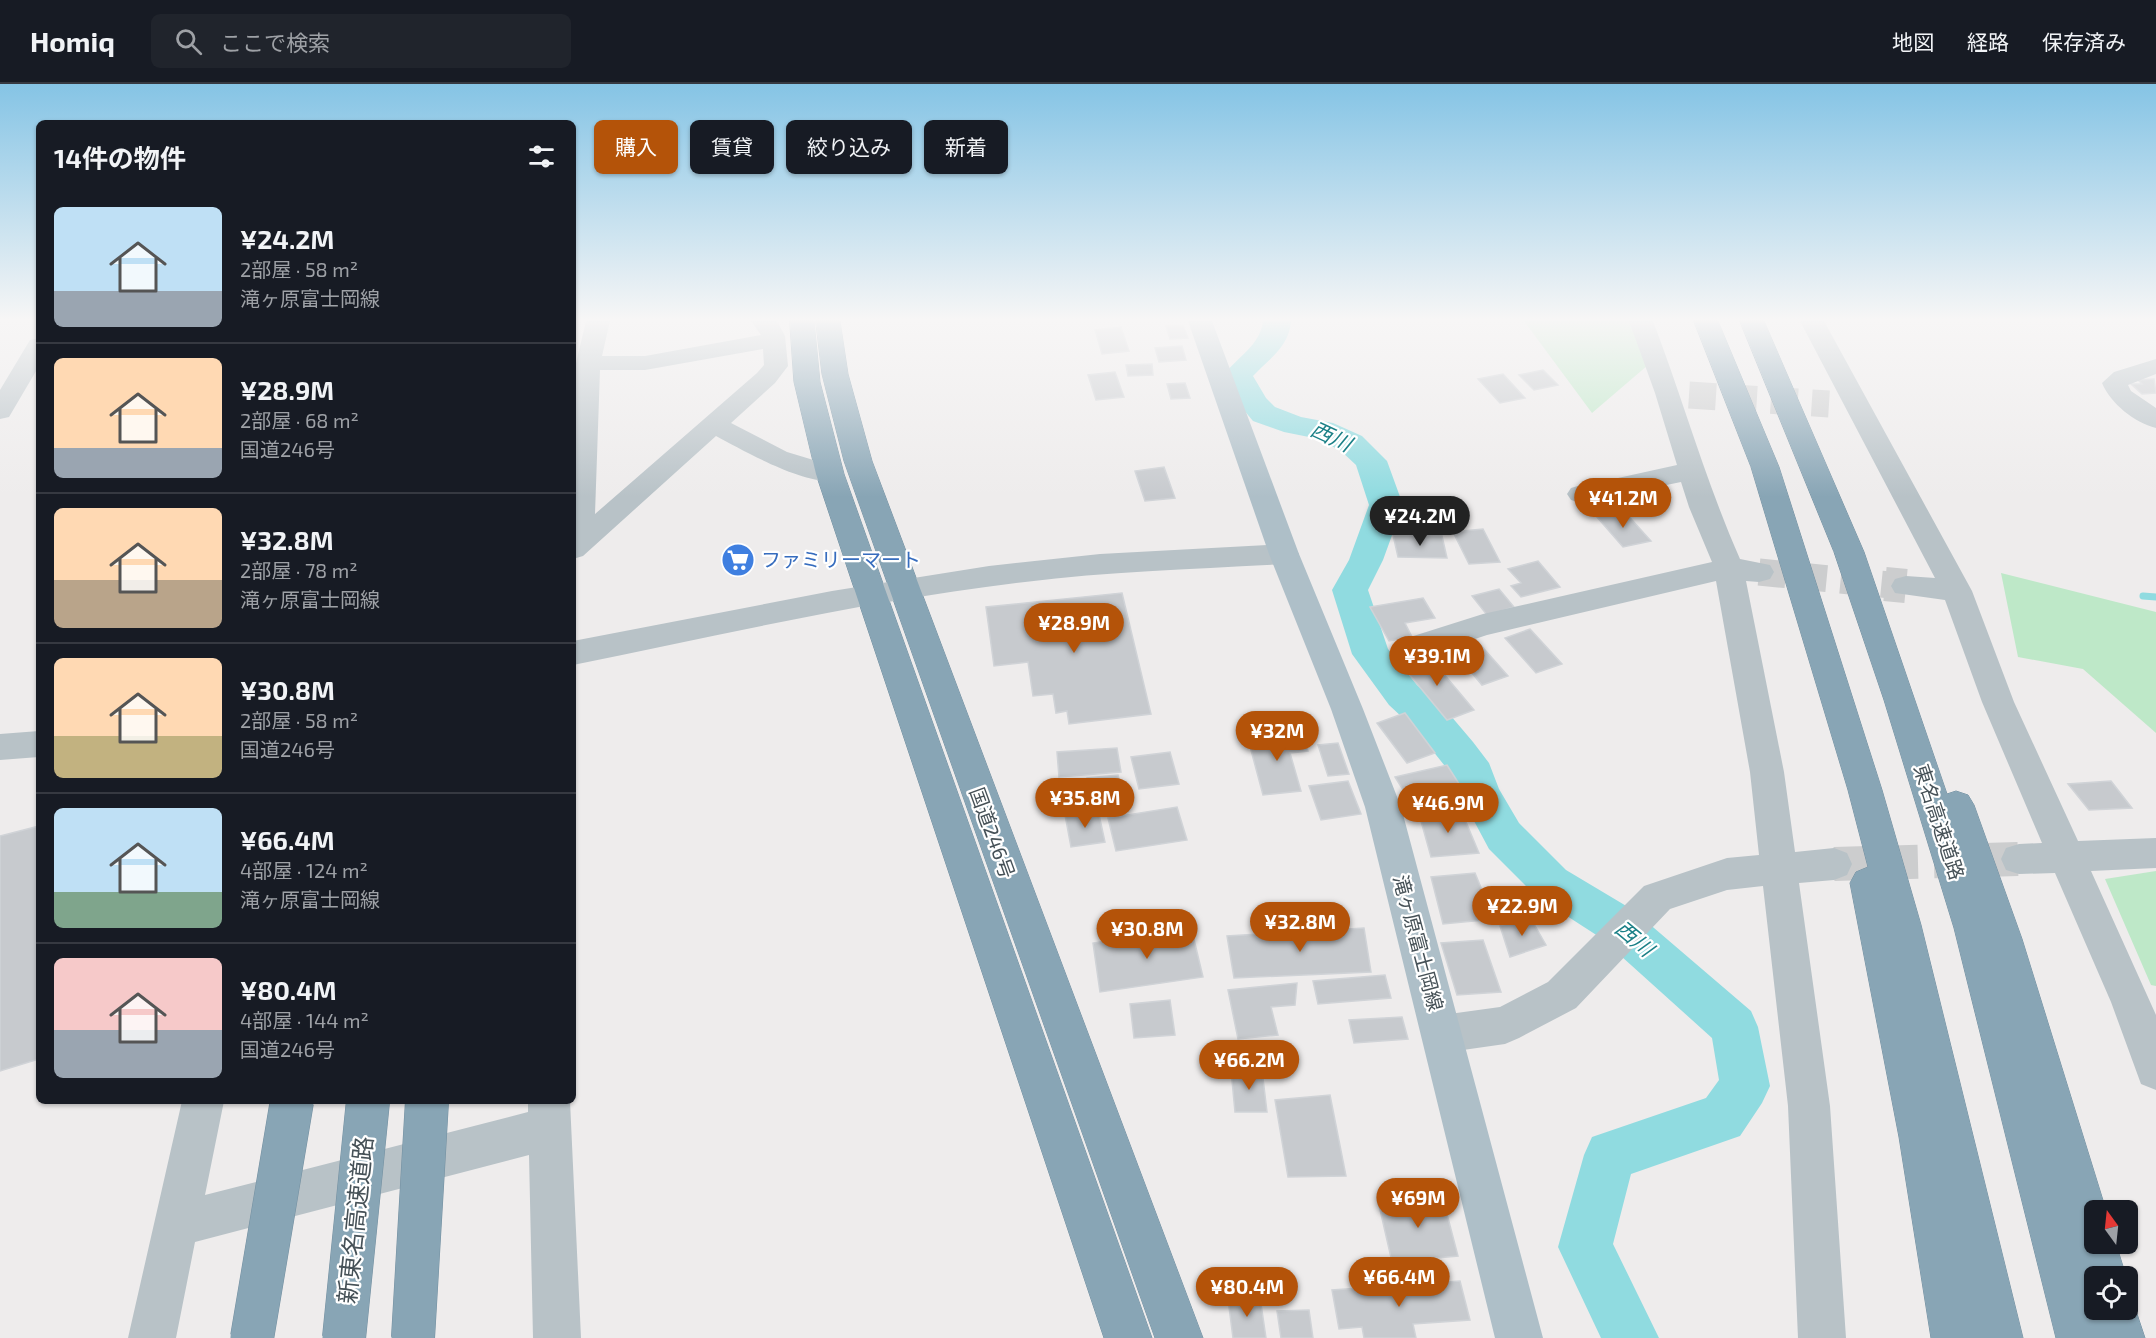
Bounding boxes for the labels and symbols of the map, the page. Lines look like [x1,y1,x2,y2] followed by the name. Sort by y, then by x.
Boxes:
[1307,415,1358,457] water label: 西川
[1574,478,1672,529] pin: ¥41.2M
[1371,496,1469,547] pin: ¥24.2M
[720,542,756,578] supermarket icon: ファミリーマート
[761,547,921,571] place label: ファミリーマート
[1025,603,1123,654] pin: ¥28.9M
[1388,636,1486,687] pin: ¥39.1M
[1241,711,1313,762] pin: ¥32M
[1910,761,1970,882] street label: 東名高速道路
[1036,778,1134,829] pin: ¥35.8M
[1399,783,1497,834] pin: ¥46.9M
[965,784,1020,881] street label: 国道246号
[1389,872,1449,1013] street label: 滝ヶ原富士岡線
[1473,886,1571,937] pin: ¥22.9M
[1251,902,1349,953] pin: ¥32.8M
[1098,909,1196,960] pin: ¥30.8M
[1611,915,1661,962] water label: 西川
[1200,1040,1298,1091] pin: ¥66.2M
[331,1135,378,1305] street label: 新東名高速道路
[1382,1178,1454,1229] pin: ¥69M
[2084,1200,2138,1254] north arrow
[1350,1257,1448,1308] pin: ¥66.4M
[1198,1267,1296,1318] pin: ¥80.4M

